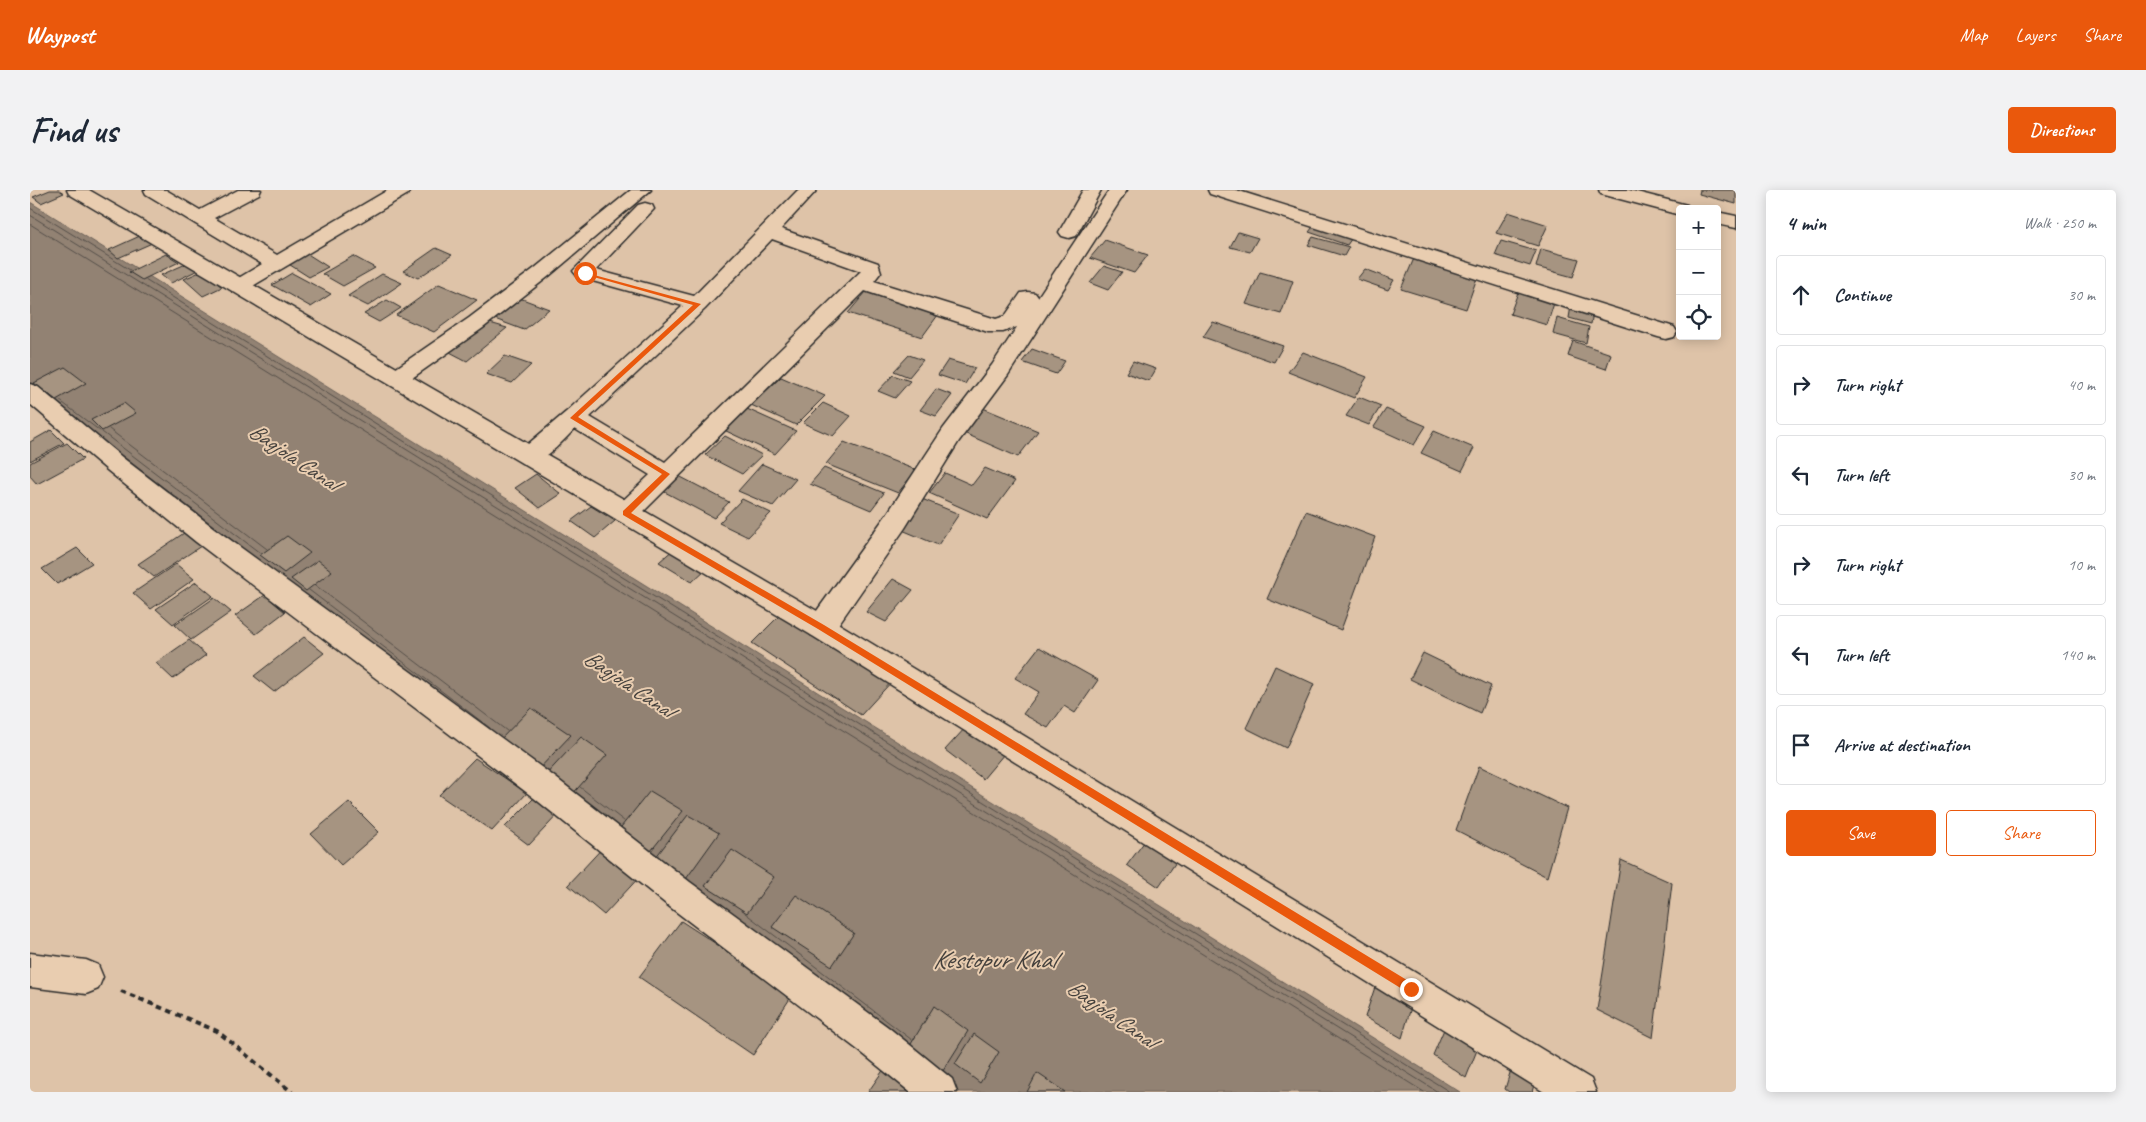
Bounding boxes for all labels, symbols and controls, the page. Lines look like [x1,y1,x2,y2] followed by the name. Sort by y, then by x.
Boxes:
[25,20,95,50] text: Waypost
[1960,24,1988,46] text: Map
[2016,24,2055,46] text: Layers
[2083,24,2121,46] text: Share
[2008,107,2116,153] button: Directions
[30,108,117,153] text: Find us
[1676,205,1721,340] map controls
[1676,205,1721,250] button: +
[1786,210,1826,236] text: 4 min
[2024,213,2096,233] text: Walk · 250 m
[1676,250,1721,295] button: −
[574,262,597,285] route start
[1787,281,1815,309] icon: ahead
[1834,283,1891,307] text: Continue
[2068,285,2095,305] text: 30 m
[1676,295,1721,340] button: locate
[1787,371,1815,399] icon: right
[1834,373,1901,397] text: Turn right
[2068,375,2095,395] text: 40 m
[243,417,349,501] water label: Bagjola Canal
[1787,461,1815,489] icon: left
[1834,463,1889,487] text: Turn left
[2068,465,2095,485] text: 30 m
[1787,551,1815,579] icon: right
[1834,553,1901,577] text: Turn right
[2068,555,2095,575] text: 10 m
[1787,641,1815,669] icon: left
[1834,643,1889,667] text: Turn left
[578,644,684,728] water label: Bagjola Canal
[2061,645,2095,665] text: 140 m
[1787,731,1815,759] icon: arrive
[1834,733,1970,757] text: Arrive at destination
[1786,810,1936,856] button: Save
[1946,810,2096,856] button: Share
[933,943,1064,976] water label: Kestopur Khal
[1062,973,1167,1059] water label: Bagjola Canal
[1400,978,1423,1001] route end

